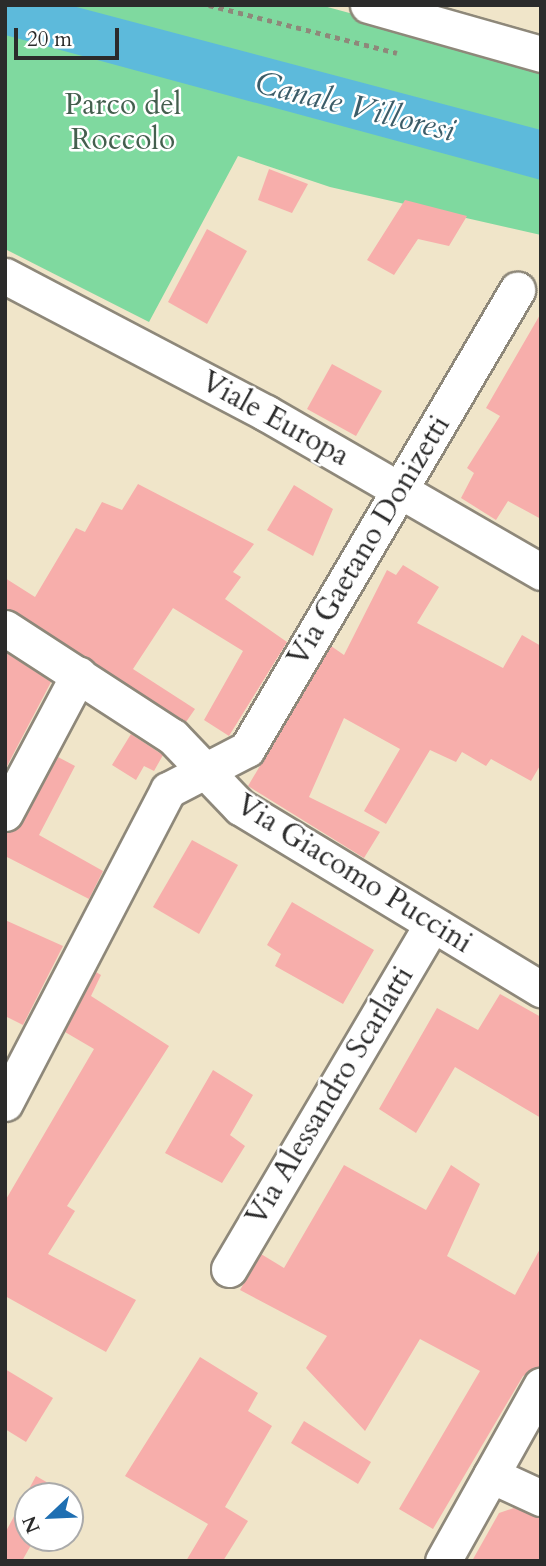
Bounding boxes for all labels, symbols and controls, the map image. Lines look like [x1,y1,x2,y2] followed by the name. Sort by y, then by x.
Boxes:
[18,14,122,58] scale bar
[27,25,72,54] text: 20 m
[251,64,459,150] water label: Canale Villoresi
[65,87,181,158] park label: Parco del Roccolo
[195,364,355,474] street label: Viale Europa
[280,409,458,673] street label: Via Gaetano Donizetti
[229,787,479,961] street label: Via Giacomo Puccini
[238,960,422,1232] street label: Via Alessandro Scarlatti
[14,1482,84,1552] north arrow
[16,1512,47,1537] text: N

